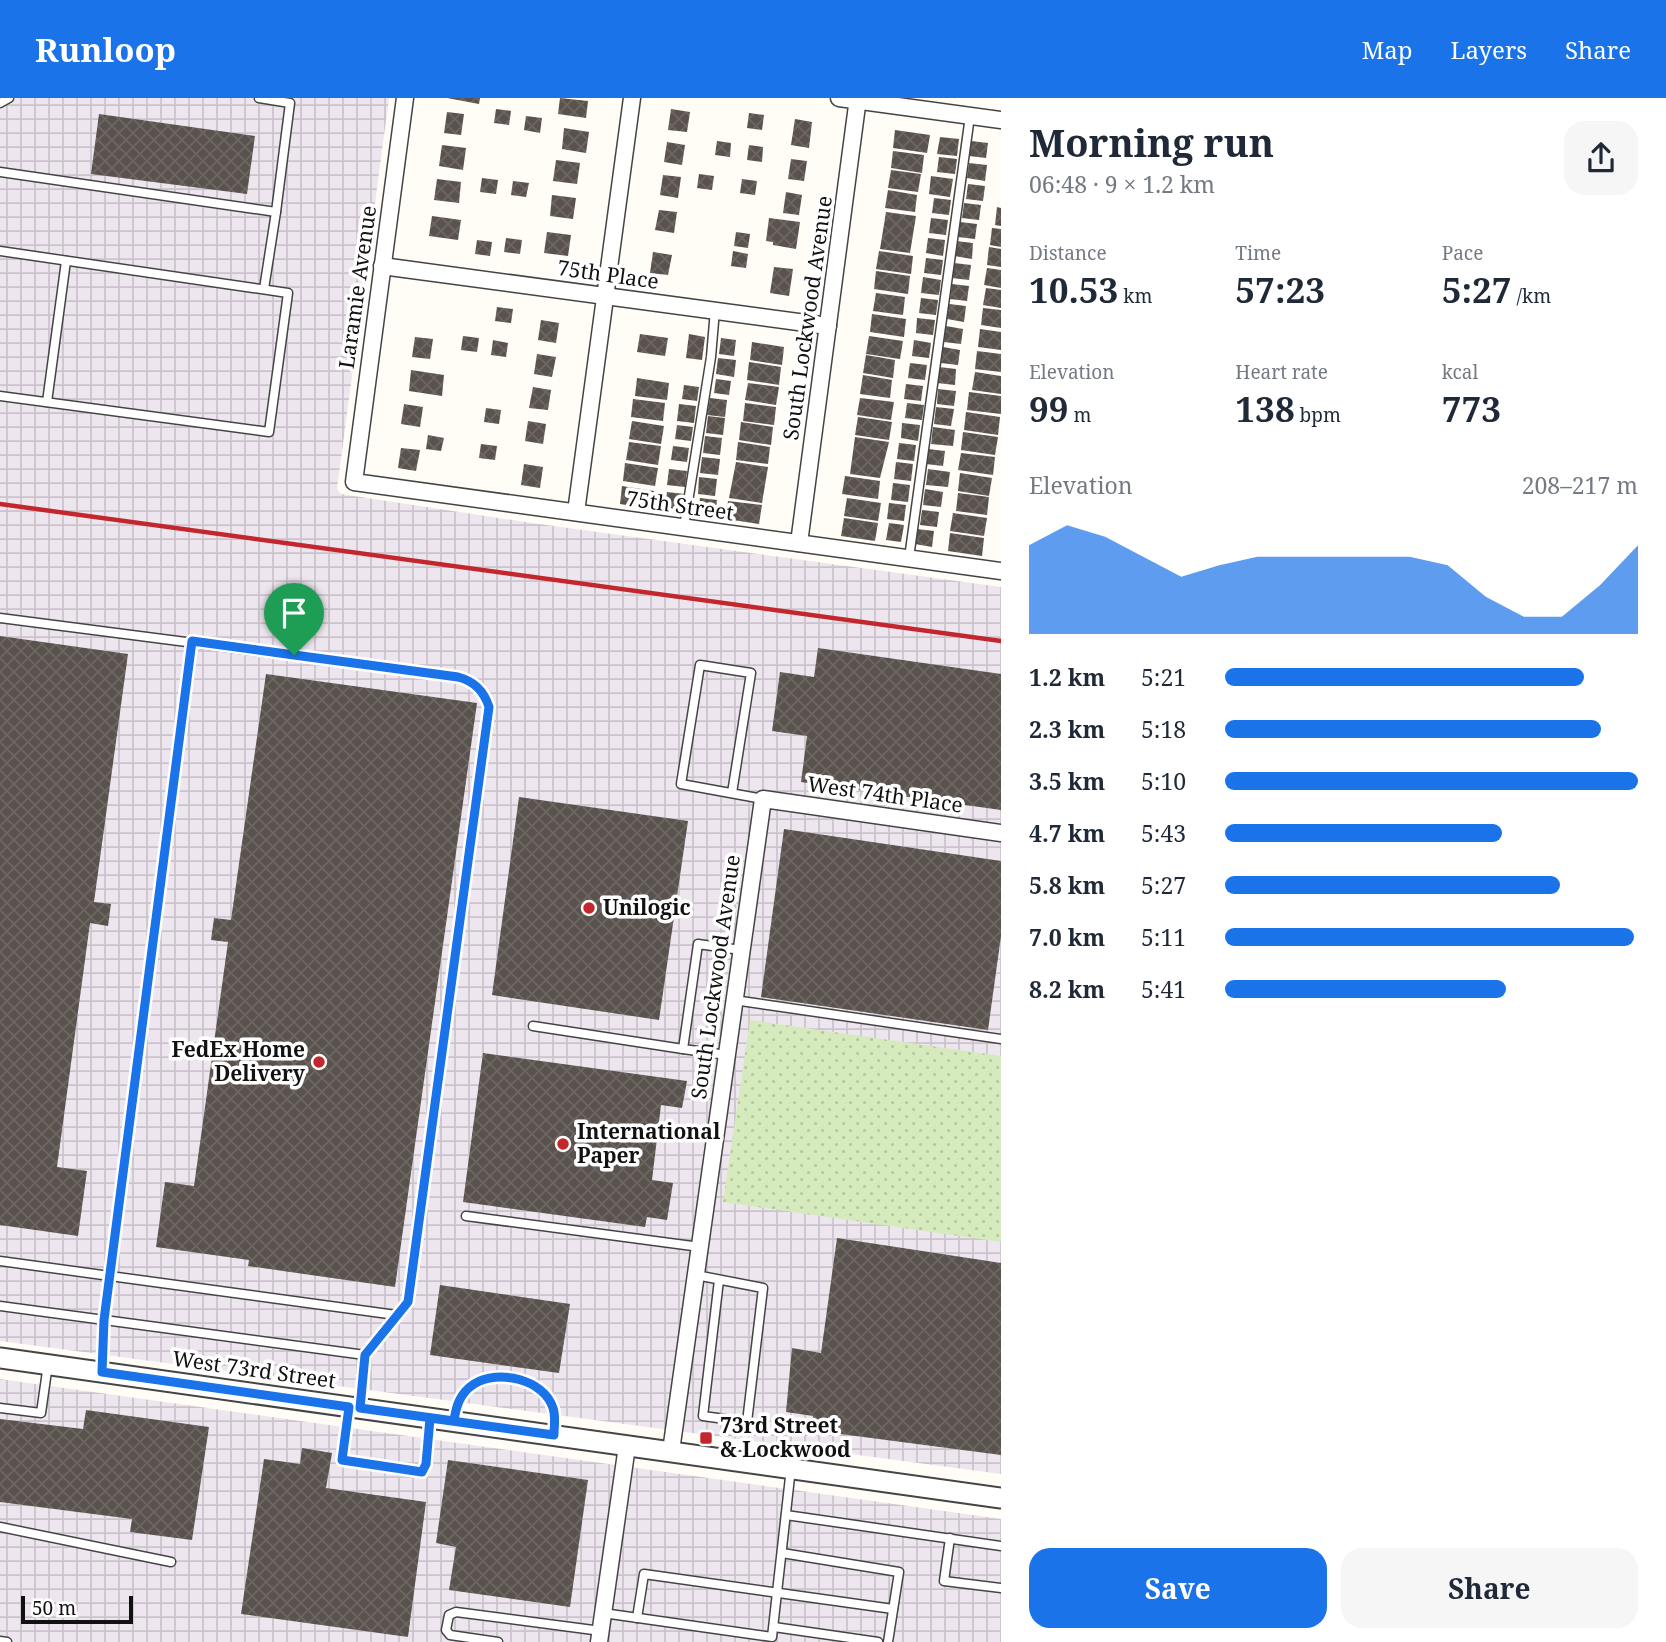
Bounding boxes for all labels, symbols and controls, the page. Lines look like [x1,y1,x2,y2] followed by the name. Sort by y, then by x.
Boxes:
[35,27,176,72] text: Runloop
[1362,33,1413,66] text: Map
[1451,33,1527,66] text: Layers
[1565,33,1631,66] text: Share
[1029,116,1274,168] text: Morning run
[1564,121,1638,195] button: share
[1029,168,1215,200] text: 06:48 · 9 × 1.2 km
[776,194,838,442] street label: South Lockwood Avenue
[332,203,382,370] street label: Laramie Avenue
[1029,240,1107,266] text: Distance
[1235,240,1281,266] text: Time
[1442,240,1483,266] text: Pace
[556,253,661,295] street label: 75th Place
[1029,266,1118,313] text: 10.53
[1235,266,1325,313] text: 57:23
[1442,266,1512,313] text: 5:27
[1118,283,1152,309] text: km
[1512,283,1551,309] text: /km
[1029,359,1115,385] text: Elevation
[1235,359,1328,385] text: Heart rate
[1442,359,1478,385] text: kcal
[1029,385,1069,432] text: 99
[1235,385,1295,432] text: 138
[1442,385,1501,432] text: 773
[1069,402,1091,428] text: m
[1295,402,1341,428] text: bpm
[1029,469,1133,501] text: Elevation
[1522,469,1638,501] text: 208–217 m
[625,484,736,526] street label: 75th Street
[264,583,324,655] pin
[275,594,313,632] icon: arrive
[1029,661,1105,693] text: 1.2 km
[1141,661,1186,693] text: 5:21
[1029,713,1105,745] text: 2.3 km
[1141,713,1186,745] text: 5:18
[1029,765,1105,797] text: 3.5 km
[1141,765,1186,797] text: 5:10
[806,769,965,819] street label: West 74th Place
[1029,817,1105,849] text: 4.7 km
[1141,817,1186,849] text: 5:43
[684,853,746,1101] street label: South Lockwood Avenue
[1029,869,1105,901] text: 5.8 km
[1141,869,1186,901] text: 5:27
[603,893,691,921] place label: Unilogic
[581,900,597,916] marker: Unilogic
[1029,921,1105,953] text: 7.0 km
[1141,921,1186,953] text: 5:11
[1029,973,1105,1005] text: 8.2 km
[1141,973,1186,1005] text: 5:41
[172,1035,306,1087] place label: FedEx Home Delivery
[311,1054,327,1070] marker: FedEx Home Delivery
[577,1117,721,1169] place label: International Paper
[555,1136,571,1152] marker: International Paper
[171,1344,338,1394] street label: West 73rd Street
[720,1411,851,1463] place label: 73rd Street & Lockwood
[698,1430,714,1446] marker: 73rd Street & Lockwood
[1029,1548,1327,1628] button: Save
[1341,1548,1638,1628] button: Share
[21,1593,133,1625] scale bar
[32,1595,76,1621] text: 50 m

